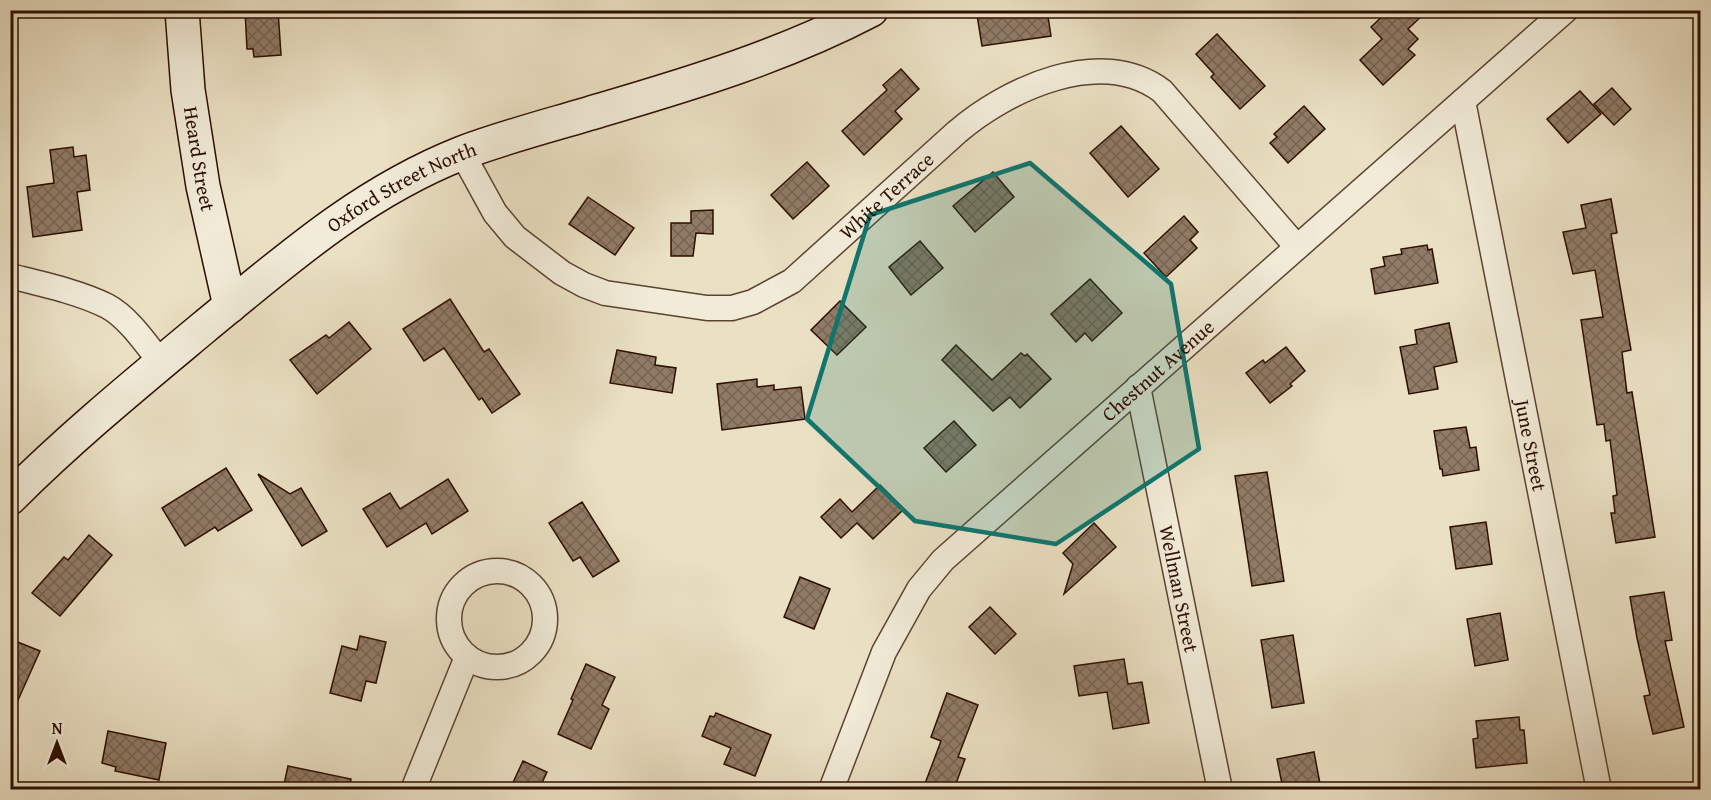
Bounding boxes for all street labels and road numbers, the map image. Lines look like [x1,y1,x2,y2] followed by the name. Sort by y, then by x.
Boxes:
[177,104,223,214] street label: Heard Street
[320,134,480,239] street label: Oxford Street North
[832,145,940,246] street label: White Terrace
[1095,312,1220,428] street label: Chestnut Avenue
[1508,394,1555,494] street label: June Street
[1153,523,1207,655] street label: Wellman Street

